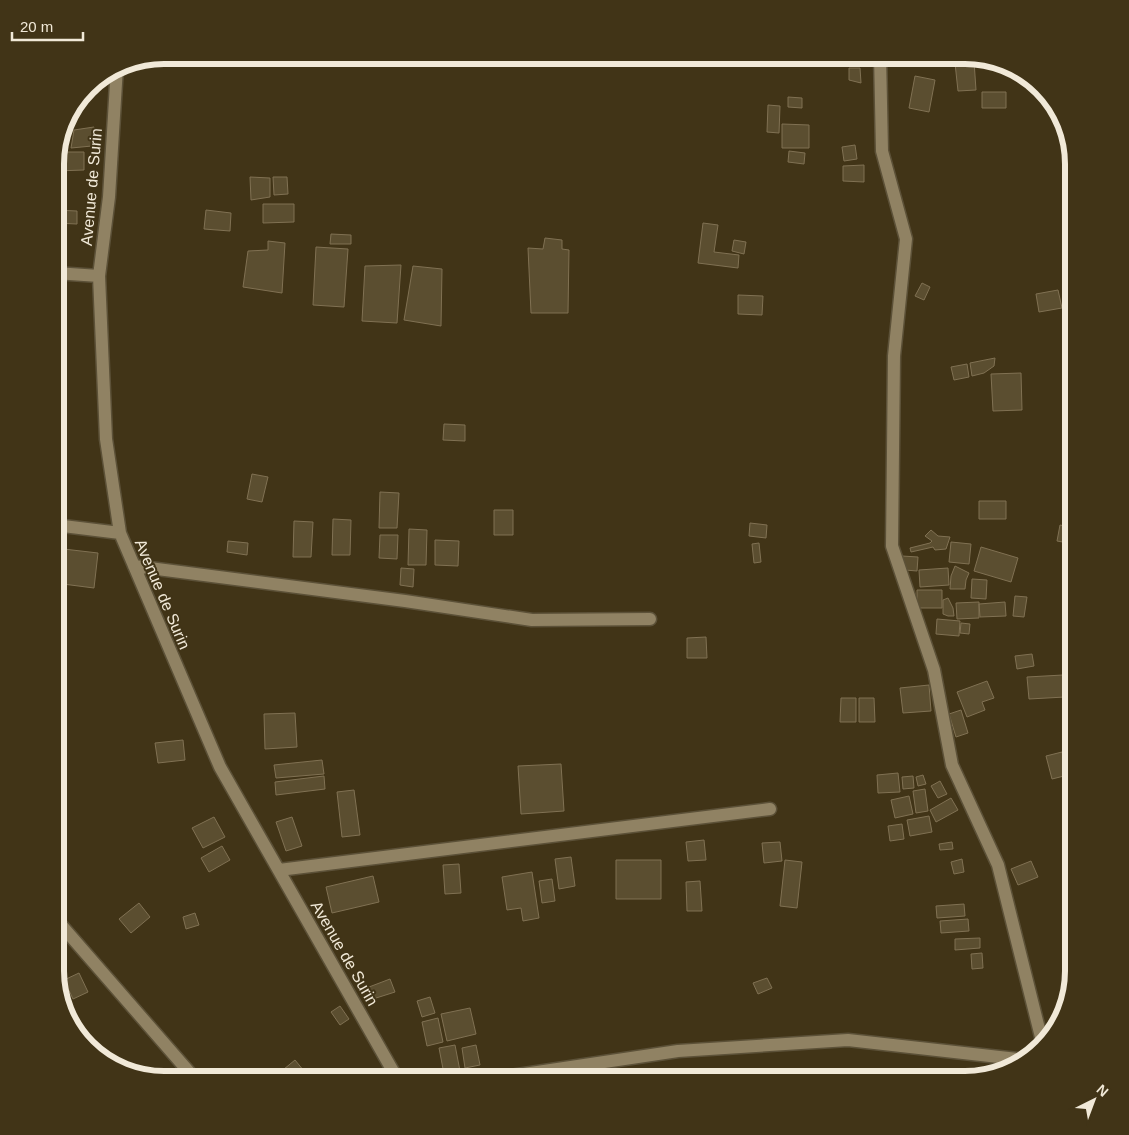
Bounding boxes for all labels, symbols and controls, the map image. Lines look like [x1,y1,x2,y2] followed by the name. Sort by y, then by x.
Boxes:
[12,10,84,42] scale bar
[20,18,53,35] text: 20 m
[78,128,105,247] street label: Avenue de Surin
[132,537,193,652] street label: Avenue de Surin
[308,898,381,1009] street label: Avenue de Surin
[1069,1075,1119,1125] north arrow
[1094,1081,1112,1100] text: N

